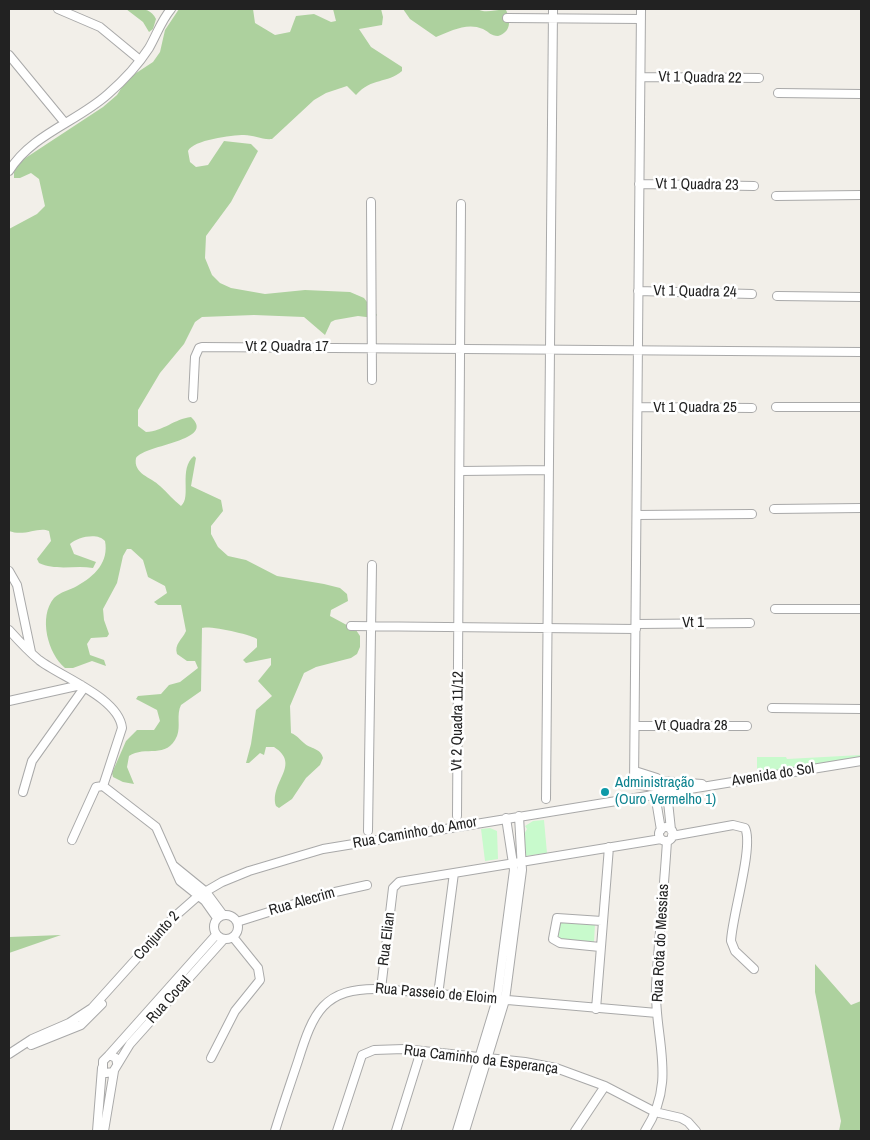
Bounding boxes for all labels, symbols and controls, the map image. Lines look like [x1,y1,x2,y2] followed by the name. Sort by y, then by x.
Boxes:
[658,68,742,88] street label: Vt 1 Quadra 22
[655,175,739,195] street label: Vt 1 Quadra 23
[653,282,737,302] street label: Vt 1 Quadra 24
[245,338,329,356] street label: Vt 2 Quadra 17
[653,399,737,417] street label: Vt 1 Quadra 25
[682,614,704,632] street label: Vt 1
[448,671,468,771] street label: Vt 2 Quadra 11/12
[654,717,728,735] street label: Vt Quadra 28
[730,760,816,790] street label: Avenida do Sol
[615,774,716,809] place label: Administração (Ouro Vermelho 1)
[599,786,611,798] marker: Administração (Ouro Vermelho 1)
[351,813,479,853] street label: Rua Caminho do Amor
[649,883,673,1003] street label: Rua Rota do Messias
[267,884,337,920] street label: Rua Alecrim
[130,908,184,964] street label: Conjunto 2
[375,911,399,967] street label: Rua Elian
[143,973,195,1027] street label: Rua Cocal
[374,980,498,1008] street label: Rua Passeio de Eloim
[403,1042,559,1078] street label: Rua Caminho da Esperança

